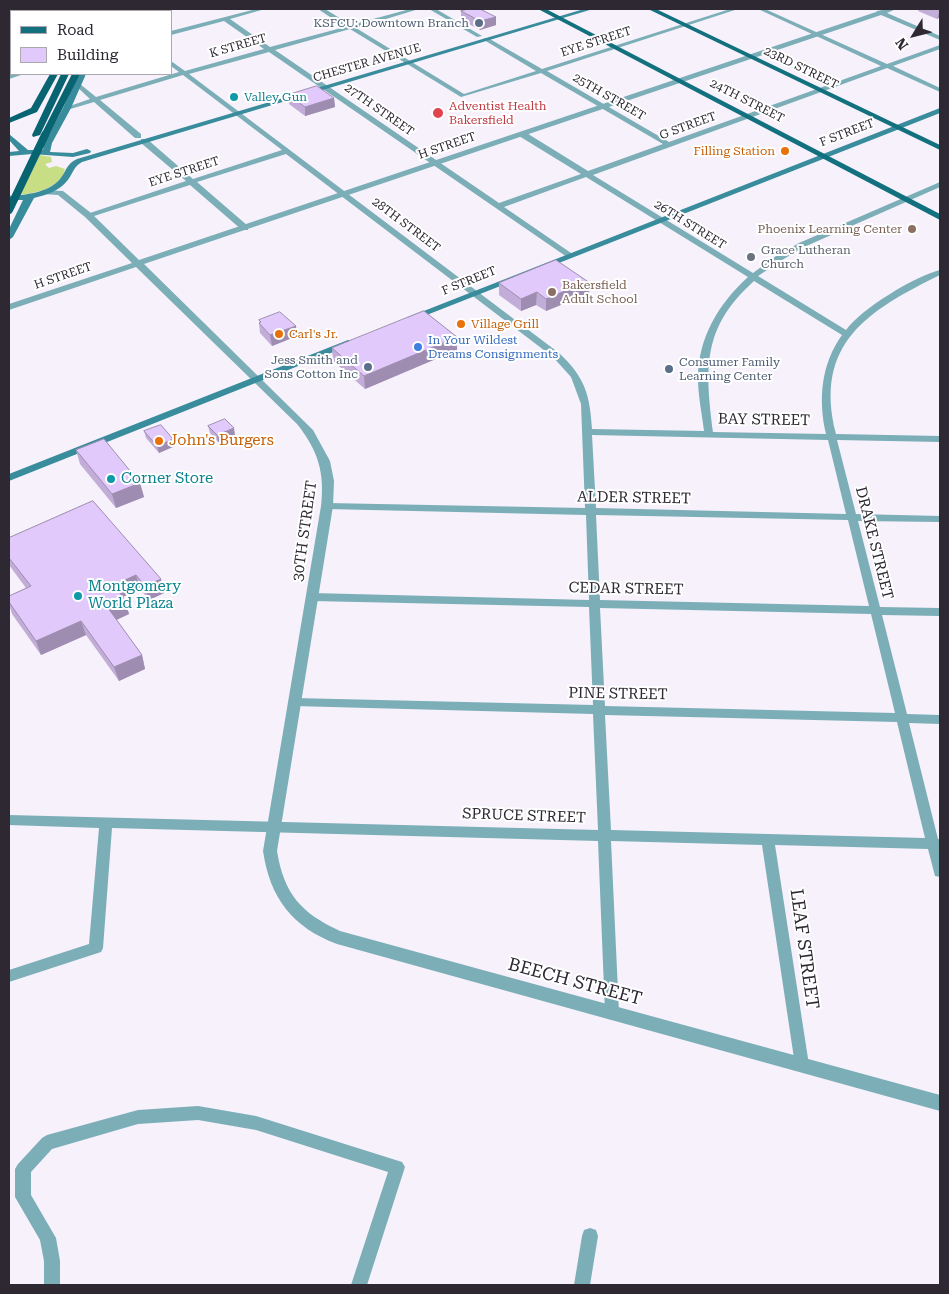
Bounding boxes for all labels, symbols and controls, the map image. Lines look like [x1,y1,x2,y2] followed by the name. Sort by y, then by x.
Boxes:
[10,10,172,75] legend
[889,10,939,60] north arrow
[314,16,469,30] place label: KSFCU: Downtown Branch
[473,17,485,29] marker: KSFCU: Downtown Branch
[57,21,94,39] text: Road
[559,24,633,60] street label: EYE STREET
[208,31,268,61] street label: K STREET
[892,35,912,53] text: N
[311,41,423,85] street label: CHESTER AVENUE
[761,44,841,92] street label: 23RD STREET
[57,46,118,64] text: Building
[570,70,648,124] street label: 25TH STREET
[707,76,787,126] street label: 24TH STREET
[342,81,416,139] street label: 27TH STREET
[244,90,307,104] place label: Valley Gun
[228,91,240,103] marker: Valley Gun
[449,99,547,127] place label: Adventist Health Bakersfield
[431,106,445,120] marker: Adventist Health Bakersfield
[658,109,718,143] street label: G STREET
[818,116,876,150] street label: F STREET
[416,129,478,163] street label: H STREET
[694,144,775,158] place label: Filling Station
[779,145,791,157] marker: Filling Station
[147,154,221,190] street label: EYE STREET
[369,195,443,255] street label: 28TH STREET
[652,197,728,253] street label: 26TH STREET
[758,222,902,236] place label: Phoenix Learning Center
[906,223,918,235] marker: Phoenix Learning Center
[761,243,851,271] place label: Grace Lutheran Church
[745,251,757,263] marker: Grace Lutheran Church
[32,259,94,293] street label: H STREET
[440,264,498,298] street label: F STREET
[562,278,637,306] place label: Bakersfield Adult School
[546,286,558,298] marker: Bakersfield Adult School
[471,317,539,331] place label: Village Grill
[455,318,467,330] marker: Village Grill
[289,327,338,341] place label: Carl's Jr.
[273,328,285,340] marker: Carl's Jr.
[428,333,558,361] place label: In Your Wildest Dreams Consignments
[412,341,424,353] marker: In Your Wildest Dreams Consignments
[264,353,358,381] place label: Jess Smith and Sons Cotton Inc
[679,355,780,383] place label: Consumer Family Learning Center
[362,361,374,373] marker: Jess Smith and Sons Cotton Inc
[663,363,675,375] marker: Consumer Family Learning Center
[718,410,810,430] street label: BAY STREET
[169,432,274,450] place label: John's Burgers
[153,435,165,447] marker: John's Burgers
[121,470,213,488] place label: Corner Store
[105,473,117,485] marker: Corner Store
[289,479,321,583] street label: 30TH STREET
[851,485,897,601] street label: DRAKE STREET
[577,488,691,508] street label: ALDER STREET
[88,578,181,613] place label: Montgomery World Plaza
[568,579,684,599] street label: CEDAR STREET
[72,590,84,602] marker: Montgomery World Plaza
[568,684,668,704] street label: PINE STREET
[462,805,586,827] street label: SPRUCE STREET
[785,888,823,1010] street label: LEAF STREET
[506,954,644,1010] street label: BEECH STREET

